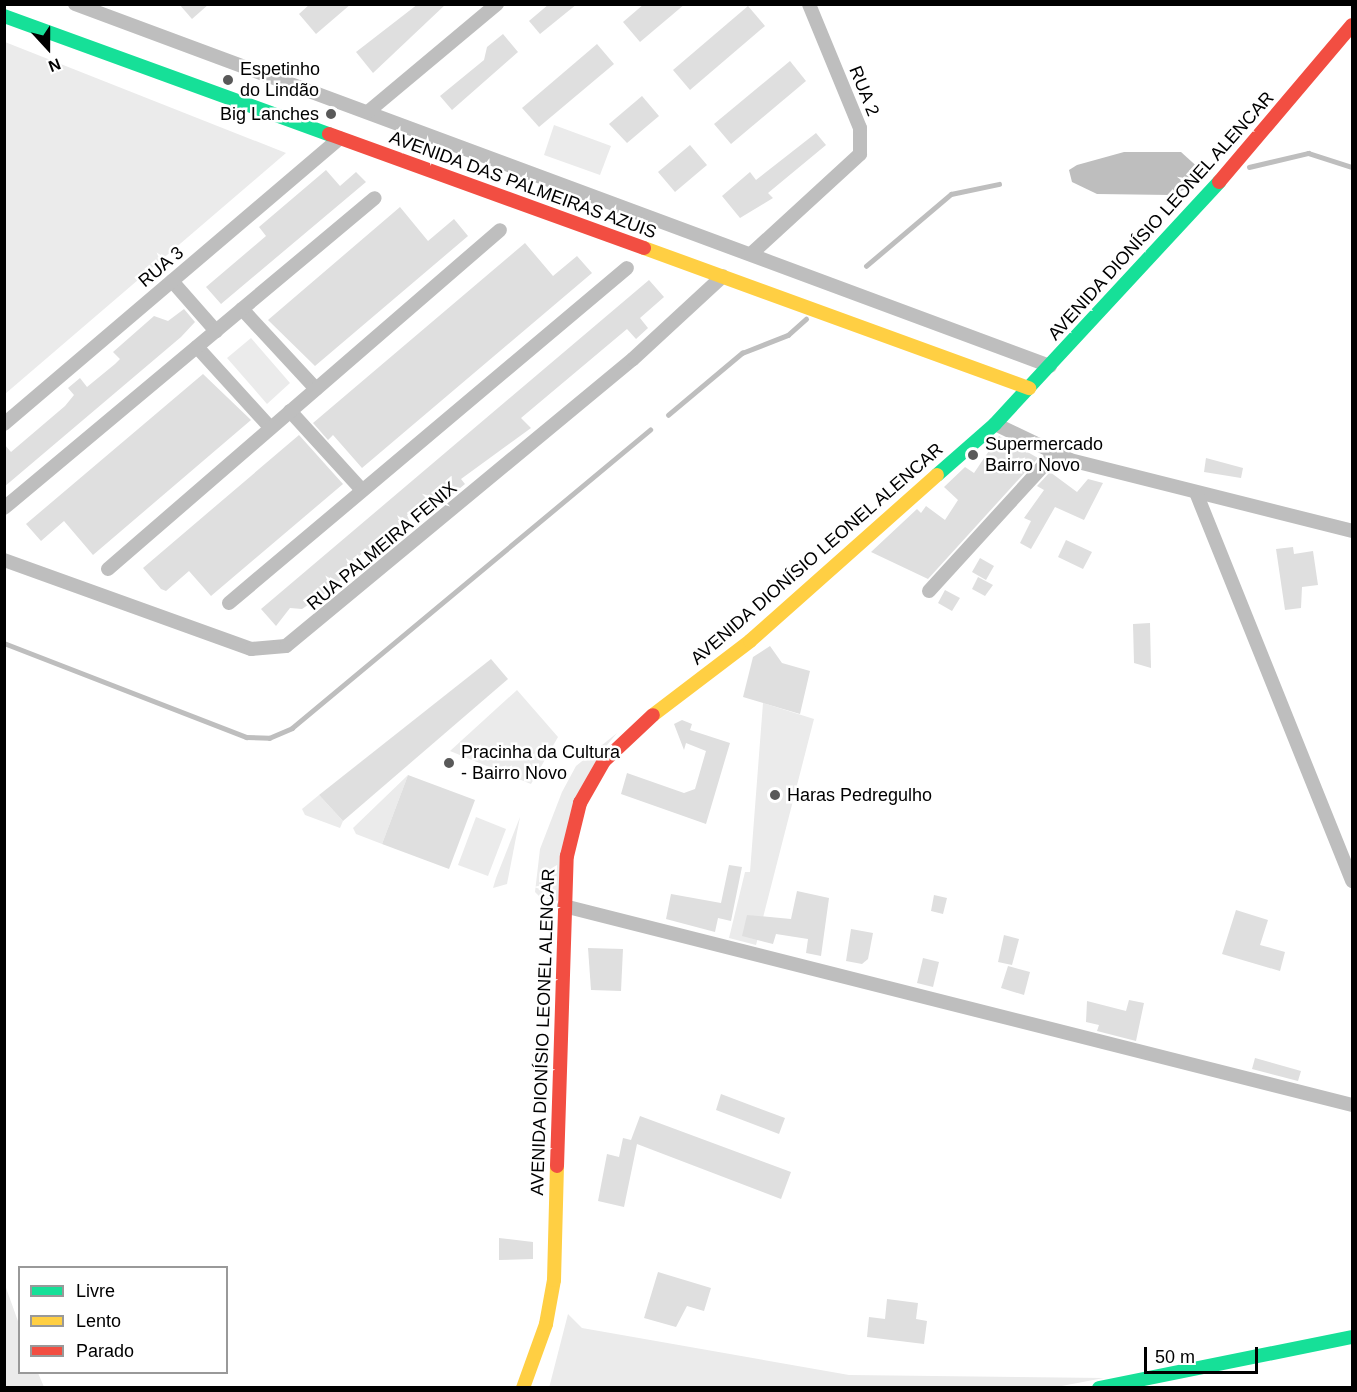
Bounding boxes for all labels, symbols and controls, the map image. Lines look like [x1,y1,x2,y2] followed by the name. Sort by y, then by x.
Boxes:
[18,18,78,78] north arrow
[46,55,63,75] text: N
[240,59,320,101] place label: Espetinho do Lindão
[844,62,884,120] street label: RUA 2
[221,73,235,87] marker: Espetinho do Lindão
[1043,86,1279,346] street label: AVENIDA DIONÍSIO LEONEL ALENCAR
[220,103,319,125] place label: Big Lanches
[324,107,338,121] marker: Big Lanches
[386,126,660,244] street label: AVENIDA DAS PALMEIRAS AZUIS
[134,242,188,292] street label: RUA 3
[985,434,1103,476] place label: Supermercado Bairro Novo
[685,438,949,670] street label: AVENIDA DIONÍSIO LEONEL ALENCAR
[966,448,980,462] marker: Supermercado Bairro Novo
[302,476,462,616] street label: RUA PALMEIRA FENIX
[461,742,620,784] place label: Pracinha da Cultura - Bairro Novo
[442,756,456,770] marker: Pracinha da Cultura - Bairro Novo
[787,784,932,806] place label: Haras Pedregulho
[768,788,782,802] marker: Haras Pedregulho
[526,867,560,1197] street label: AVENIDA DIONÍSIO LEONEL ALENCAR
[18,1266,228,1374] legend
[76,1281,115,1301] text: Livre
[76,1311,121,1331] text: Lento
[1147,1335,1261,1373] scale bar
[76,1341,134,1361] text: Parado
[1155,1347,1195,1367] text: 50 m

